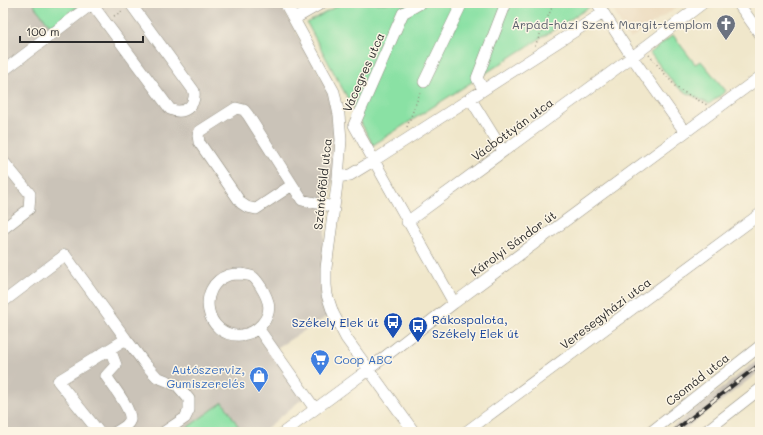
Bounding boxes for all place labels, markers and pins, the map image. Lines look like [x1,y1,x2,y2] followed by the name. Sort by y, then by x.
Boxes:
[715,13,737,41] church icon: Árpád-házi Szent Margit-templom
[512,16,712,32] place label: Árpád-házi Szent Margit-templom
[382,311,404,339] bus stop icon: Székely Elek út
[432,311,519,341] place label: Rákospalota, Székely Elek út
[292,314,379,330] place label: Székely Elek út
[407,315,429,343] bus stop icon: Rákospalota, Székely Elek út
[309,348,331,376] supermarket icon: Coop ABC
[334,351,393,367] place label: Coop ABC
[166,361,245,391] place label: Autószerviz, Gumiszerelés
[248,365,270,393] shop icon: Autószerviz, Gumiszerelés

